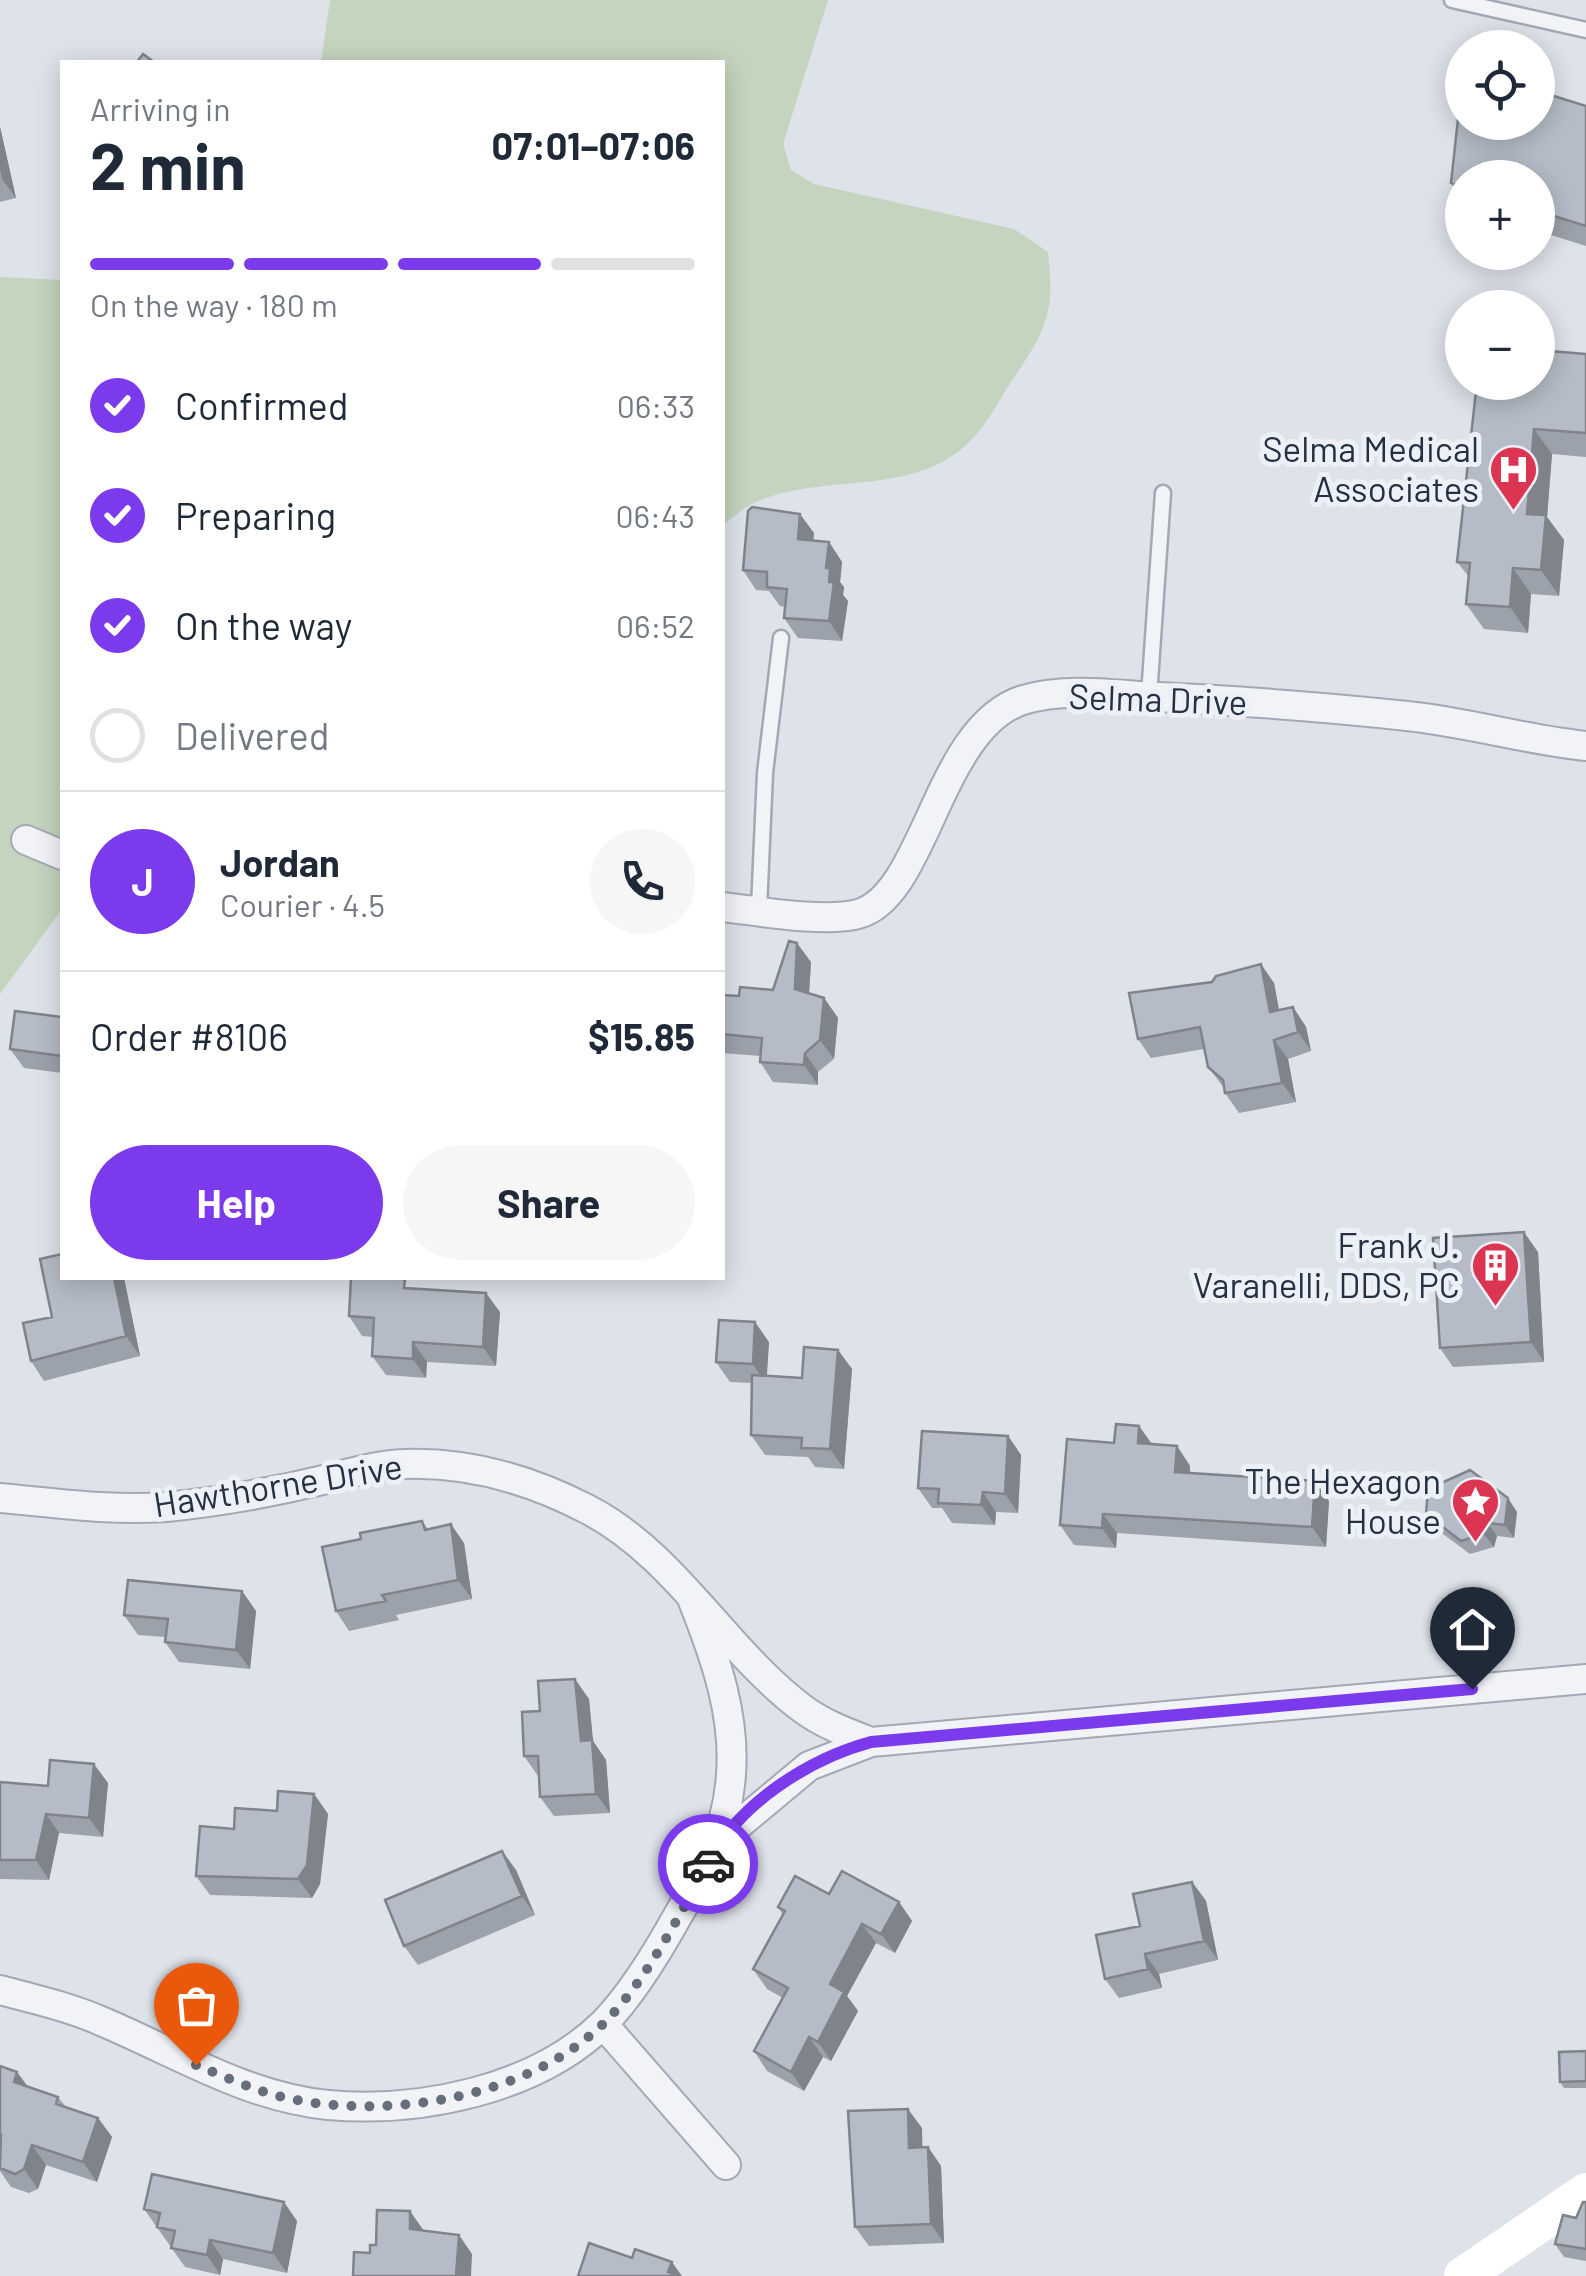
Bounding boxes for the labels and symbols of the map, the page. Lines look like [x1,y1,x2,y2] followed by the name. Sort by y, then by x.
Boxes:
[1262,427,1479,509] place label: Selma Medical Associates
[1488,444,1540,512] hospital icon: Selma Medical Associates
[1068,674,1248,722] street label: Selma Drive
[1193,1223,1460,1305] place label: Frank J. Varanelli, DDS, PC
[1469,1240,1521,1308] building icon: Frank J. Varanelli, DDS, PC
[150,1444,405,1524] street label: Hawthorne Drive
[1245,1459,1441,1541] place label: The Hexagon House
[1450,1476,1502,1544] place icon: The Hexagon House
[1430,1587,1515,1690] pin
[658,1814,758,1914] courier
[154,1963,239,2066] pin

